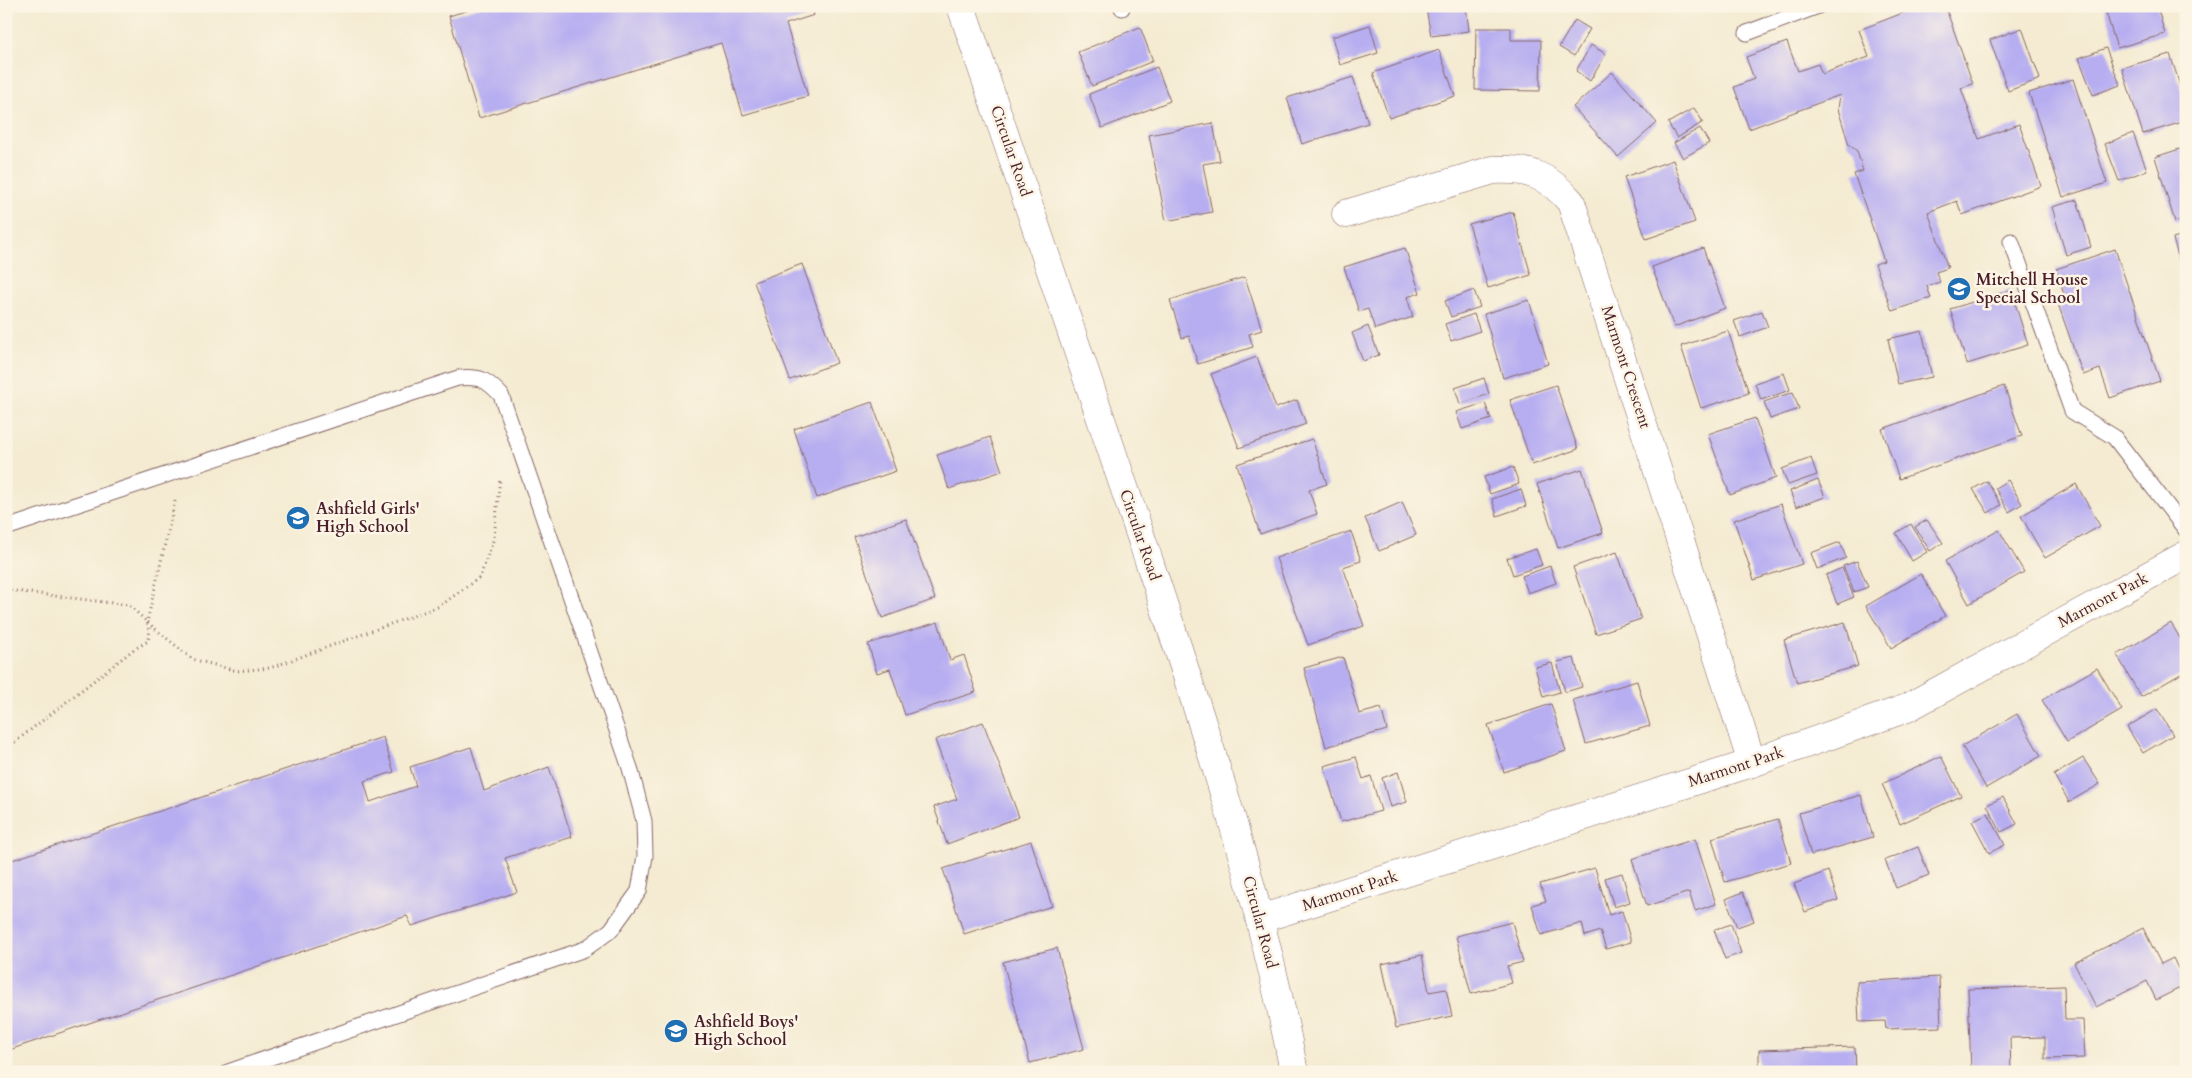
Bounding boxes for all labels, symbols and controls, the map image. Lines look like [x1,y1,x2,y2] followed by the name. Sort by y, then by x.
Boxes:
[985,103,1037,200] street label: Circular Road
[1976,269,2088,309] place label: Mitchell House Special School
[1946,276,1972,302] school or university icon: Mitchell House Special School
[1596,303,1656,431] street label: Marmont Crescent
[1114,487,1166,584] street label: Circular Road
[316,498,420,538] place label: Ashfield Girls' High School
[285,505,311,531] school or university icon: Ashfield Girls' High School
[2054,567,2152,633] street label: Marmont Park
[1685,741,1787,793] street label: Marmont Park
[1299,865,1401,917] street label: Marmont Park
[1237,873,1283,971] street label: Circular Road
[694,1011,798,1051] place label: Ashfield Boys' High School
[663,1018,689,1044] school or university icon: Ashfield Boys' High School

